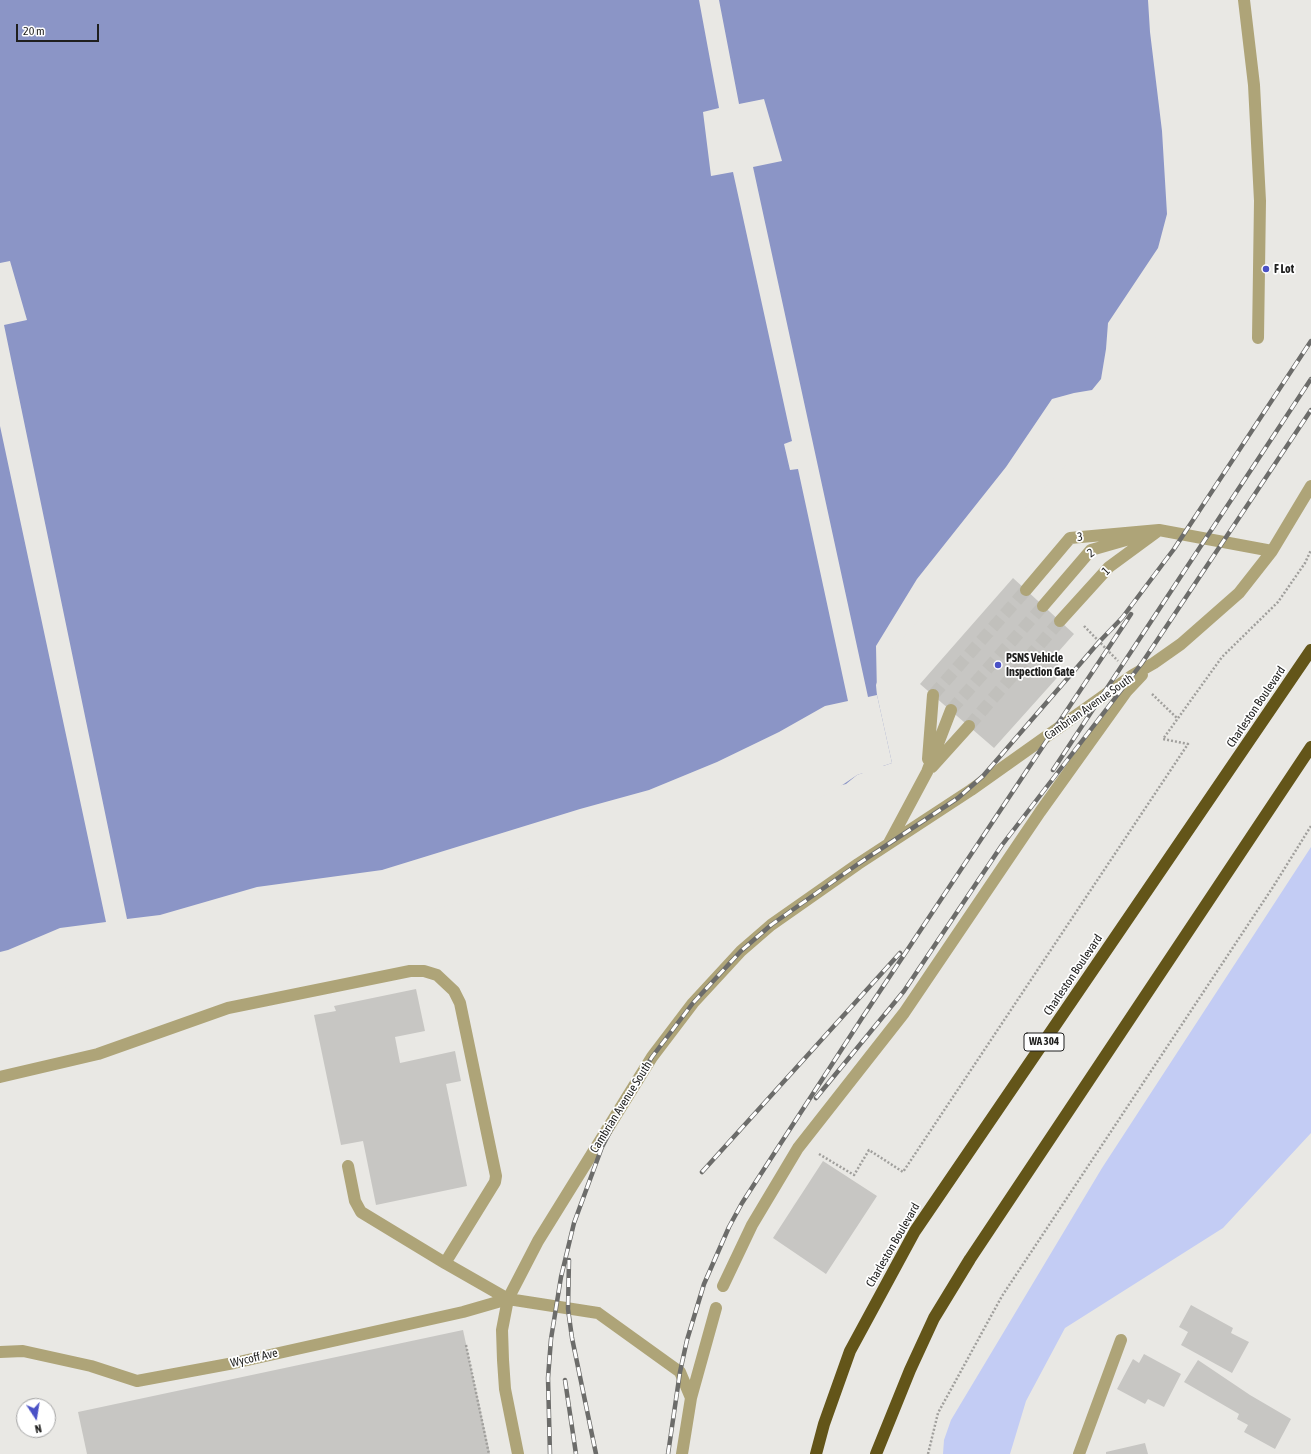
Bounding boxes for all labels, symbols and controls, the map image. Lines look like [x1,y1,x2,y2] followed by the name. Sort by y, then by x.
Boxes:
[18,16,101,42] scale bar
[23,24,45,38] text: 20 m
[1274,262,1294,276] place label: F Lot
[1261,264,1271,274] marker: F Lot
[1077,530,1083,544] street label: 3
[1085,545,1097,561] street label: 2
[1099,564,1113,578] street label: 1
[1006,651,1075,679] place label: PSNS Vehicle Inspection Gate
[993,660,1003,670] marker: PSNS Vehicle Inspection Gate
[1224,664,1288,750] street label: Charleston Boulevard
[1042,671,1136,743] street label: Cambrian Avenue South
[1041,932,1105,1018] street label: Charleston Boulevard
[1024,1033,1064,1051] road number: WA 304
[587,1059,655,1155] street label: Cambrian Avenue South
[863,1200,923,1290] street label: Charleston Boulevard
[229,1346,279,1370] street label: Wycoff Ave
[16,1398,56,1438] north arrow
[34,1422,43,1435] text: N

